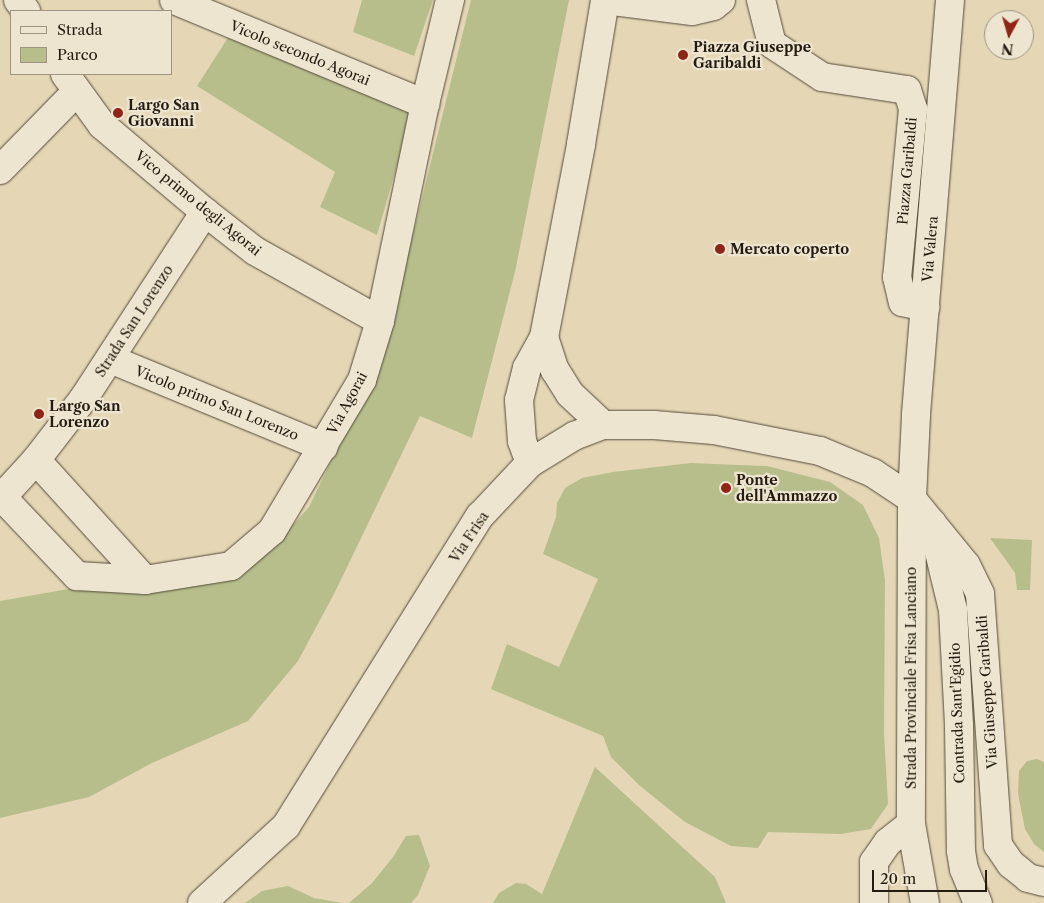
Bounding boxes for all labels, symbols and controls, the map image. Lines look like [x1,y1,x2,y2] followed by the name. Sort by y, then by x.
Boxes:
[10,10,172,75] legend
[984,10,1034,60] north arrow
[227,17,373,89] street label: Vicolo secondo Agorai
[57,20,103,39] text: Strada
[693,39,811,72] place label: Piazza Giuseppe Garibaldi
[1001,39,1015,59] text: N
[57,45,98,64] text: Parco
[677,49,689,61] marker: Piazza Giuseppe Garibaldi
[128,97,200,130] place label: Largo San Giovanni
[112,107,124,119] marker: Largo San Giovanni
[894,116,920,226] street label: Piazza Garibaldi
[131,147,265,259] street label: Vico primo degli Agorai
[919,215,941,283] street label: Via Valera
[730,241,849,257] place label: Mercato coperto
[714,243,726,255] marker: Mercato coperto
[91,262,177,380] street label: Strada San Lorenzo
[133,362,301,444] street label: Vicolo primo San Lorenzo
[323,369,371,437] street label: Via Agorai
[49,398,121,431] place label: Largo San Lorenzo
[33,408,45,420] marker: Largo San Lorenzo
[736,472,837,504] place label: Ponte dell'Ammazzo
[720,482,732,494] marker: Ponte dell'Ammazzo
[446,508,492,566] street label: Via Frisa
[903,567,919,789] street label: Strada Provinciale Frisa Lanciano
[973,615,1001,769] street label: Via Giuseppe Garibaldi
[946,642,968,784] street label: Contrada Sant'Egidio
[874,860,989,892] scale bar
[880,869,916,888] text: 20 m

